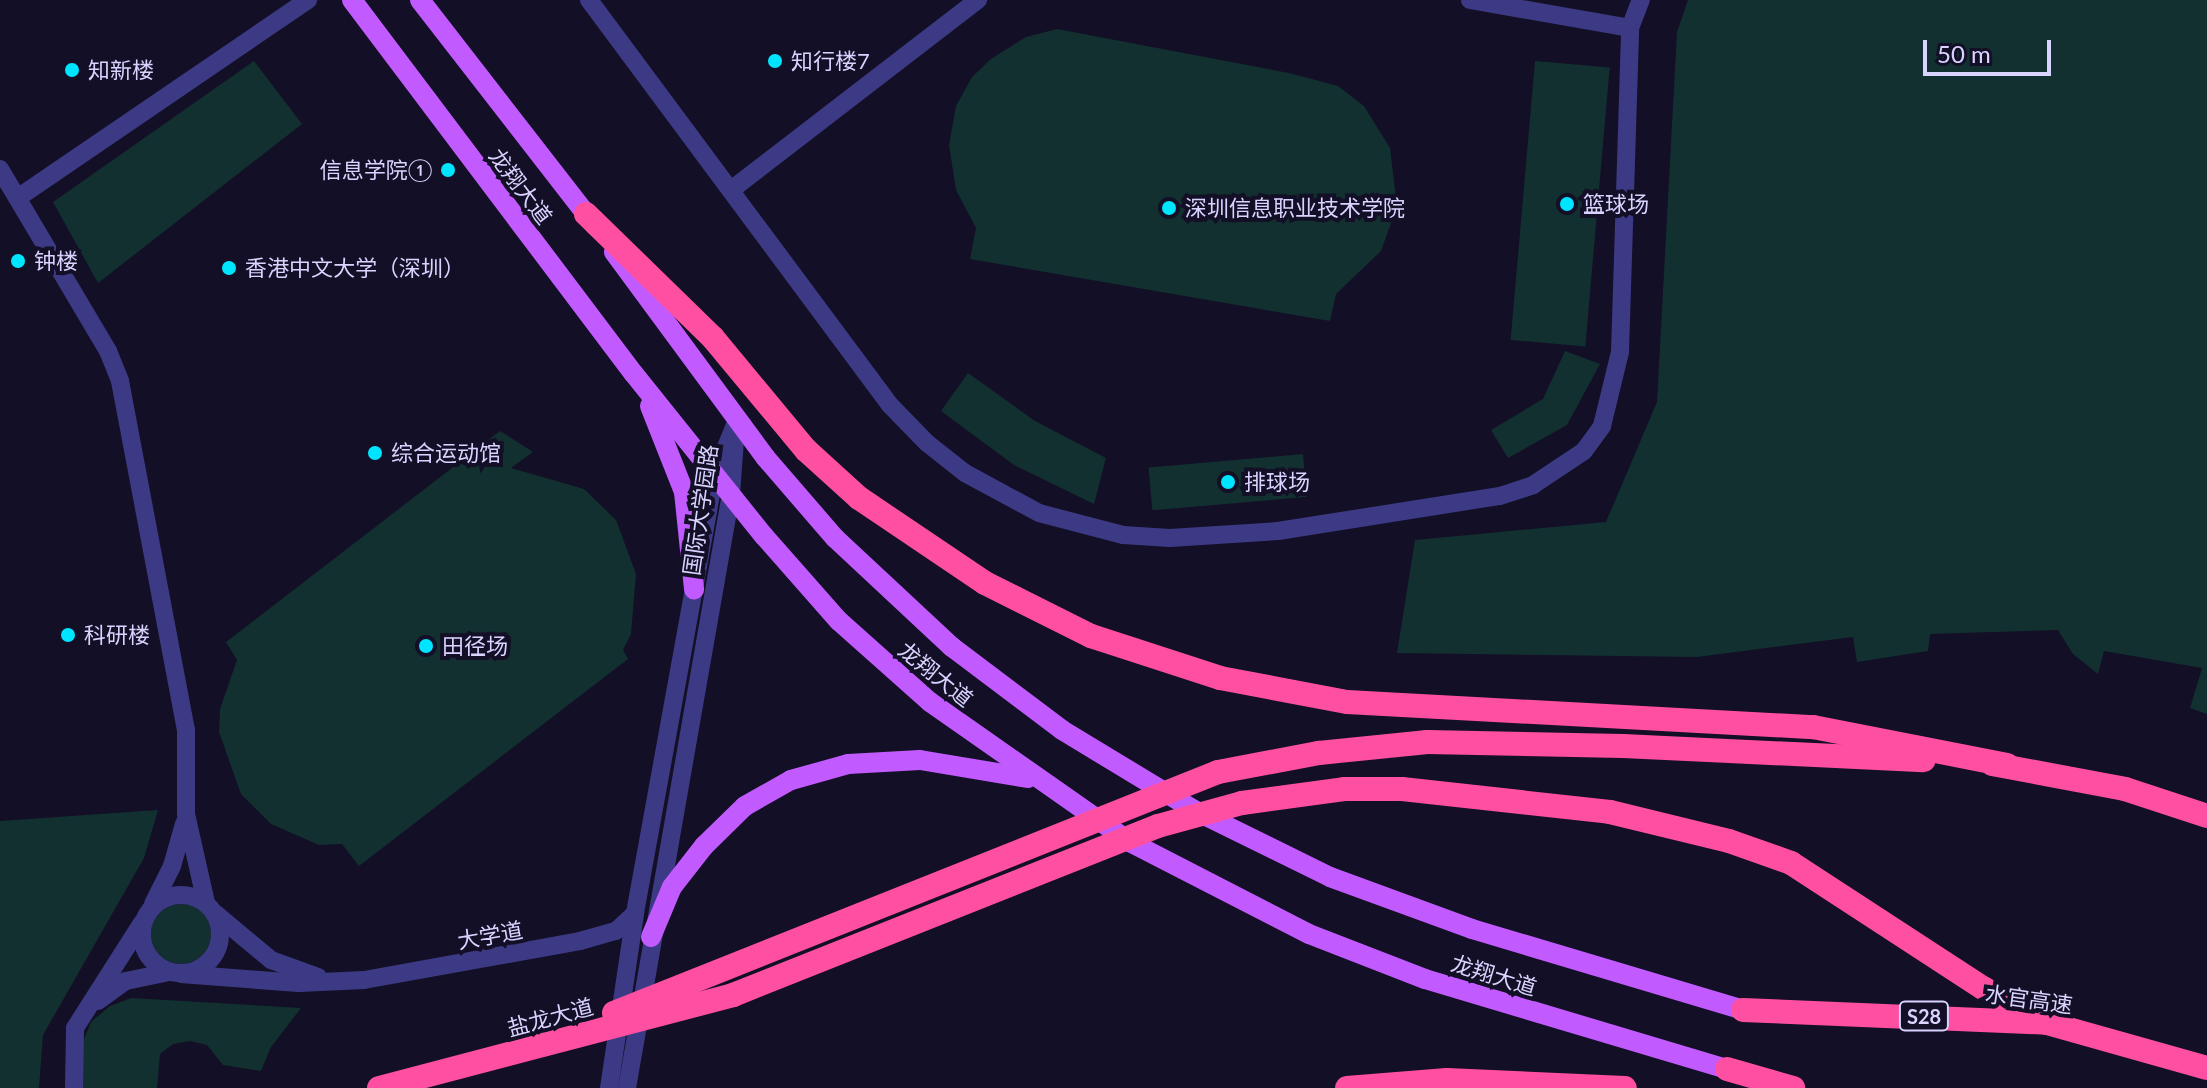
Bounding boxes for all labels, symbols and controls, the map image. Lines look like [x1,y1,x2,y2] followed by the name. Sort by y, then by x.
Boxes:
[1927,24,2055,74] scale bar
[1937,39,1991,68] text: 50 m
[791,48,870,74] place label: 知行楼7
[766,52,784,70] marker: 知行楼7
[88,57,154,83] place label: 知新楼
[63,61,81,79] marker: 知新楼
[484,143,558,229] street label: 龙翔大道
[320,157,432,183] place label: 信息学院①
[439,161,457,179] marker: 信息学院①
[1583,191,1649,217] place label: 篮球场
[1185,195,1405,221] place label: 深圳信息职业技术学院
[1558,195,1576,213] marker: 篮球场
[1160,199,1178,217] marker: 深圳信息职业技术学院
[34,248,78,274] place label: 钟楼
[9,252,27,270] marker: 钟楼
[245,255,465,281] place label: 香港中文大学（深圳）
[220,259,238,277] marker: 香港中文大学（深圳）
[391,440,501,466] place label: 综合运动馆
[678,443,722,577] street label: 国际大学园路
[366,444,384,462] marker: 综合运动馆
[1244,469,1310,495] place label: 排球场
[1219,473,1237,491] marker: 排球场
[84,622,150,648] place label: 科研楼
[59,626,77,644] marker: 科研楼
[442,633,508,659] place label: 田径场
[893,636,979,712] street label: 龙翔大道
[417,637,435,655] marker: 田径场
[455,916,525,954] street label: 大学道
[1448,950,1540,1000] street label: 龙翔大道
[1984,980,2074,1018] street label: 水官高速
[504,993,596,1041] street label: 盐龙大道
[1898,1000,1950,1032] road number: S28

